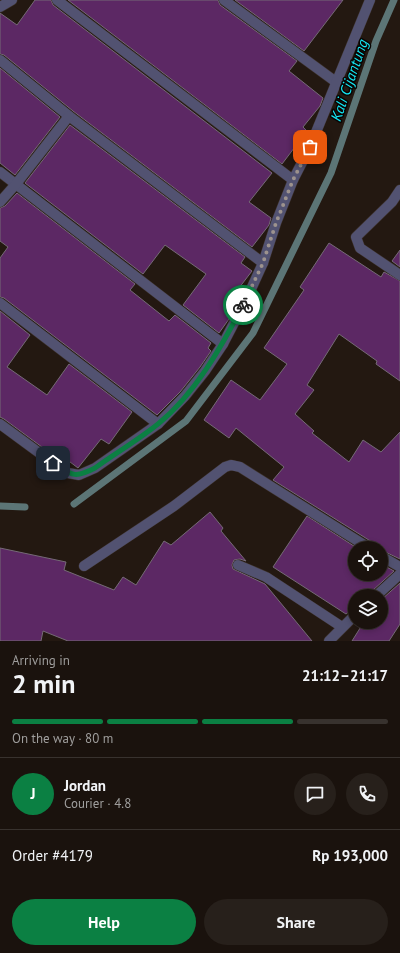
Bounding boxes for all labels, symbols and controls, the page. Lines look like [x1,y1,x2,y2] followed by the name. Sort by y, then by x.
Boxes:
[326,36,372,124] water label: Kali Cijantung
[293,130,327,164] pin
[299,136,321,158] icon: bag
[223,285,263,325] courier
[232,294,254,316] icon: bike
[36,446,70,480] pin
[42,452,64,474] icon: home
[348,541,388,629] map controls
[348,541,388,581] button: locate
[348,589,388,629] button: layers
[12,652,70,669] text: Arriving in
[302,666,388,685] text: 21:12–21:17
[12,667,75,700] text: 2 min
[12,730,113,747] text: On the way · 80 m
[294,773,336,815] button: chat
[346,773,388,815] button: phone
[64,776,106,795] text: Jordan
[30,784,36,803] text: J
[64,795,131,812] text: Courier · 4.8
[12,846,93,865] text: Order #4179
[312,846,388,865] text: Rp 193,000
[12,899,196,945] button: Help
[204,899,388,945] button: Share

